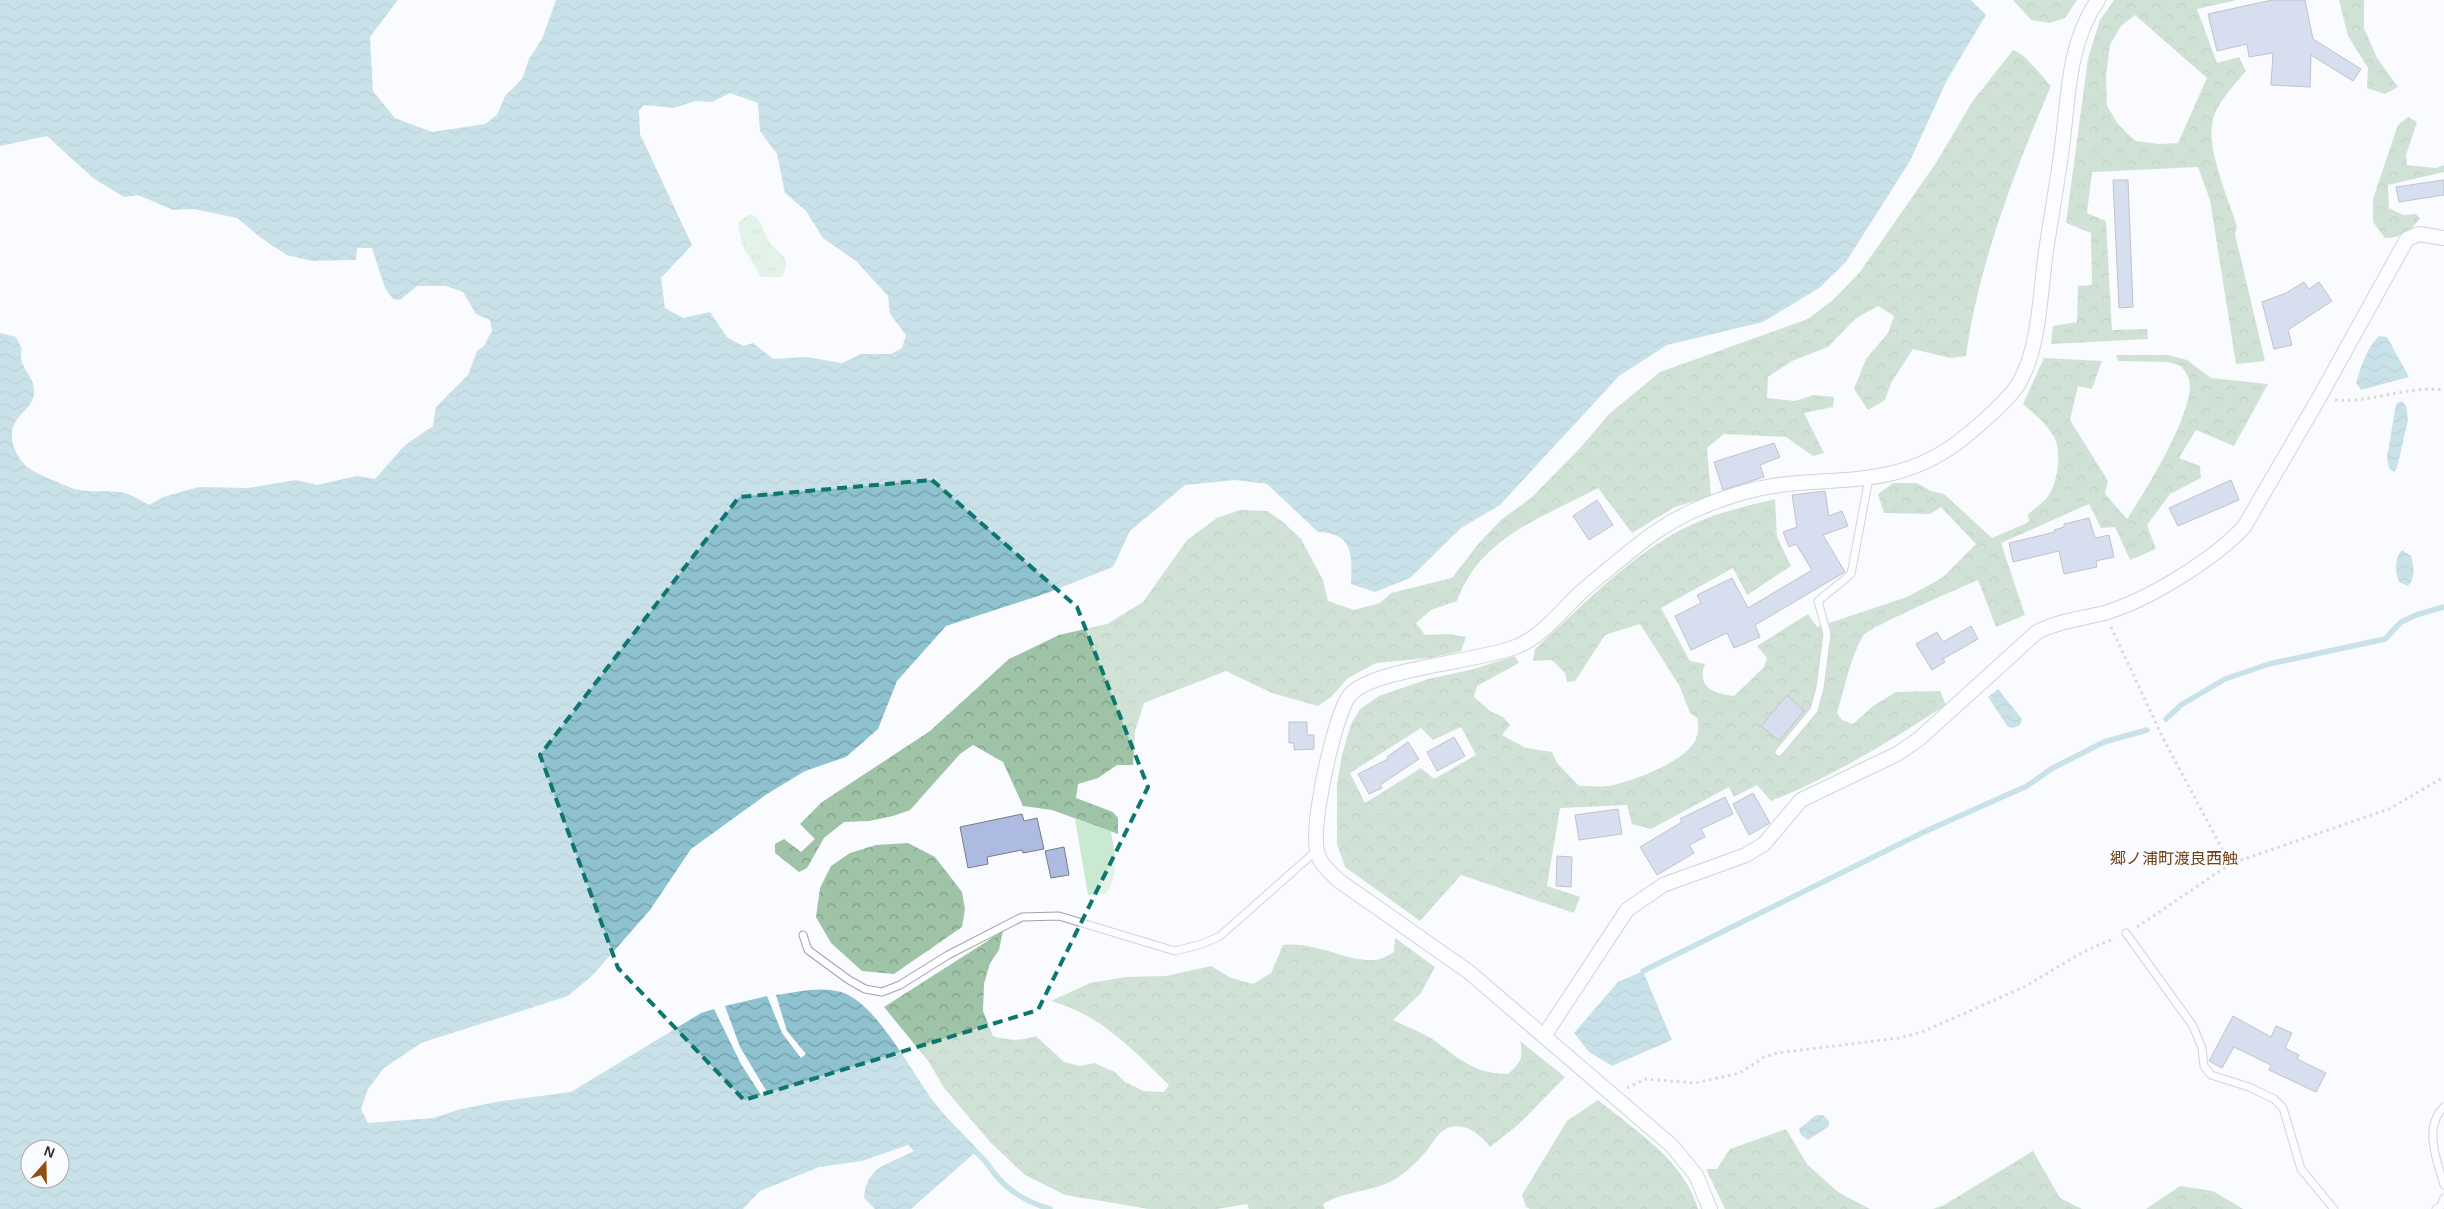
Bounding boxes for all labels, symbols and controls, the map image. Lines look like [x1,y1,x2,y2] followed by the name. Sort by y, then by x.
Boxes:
[2110,850,2238,867] district label: 郷ノ浦町渡良西触
[20,1139,70,1189] north arrow
[42,1143,57,1161] text: N

